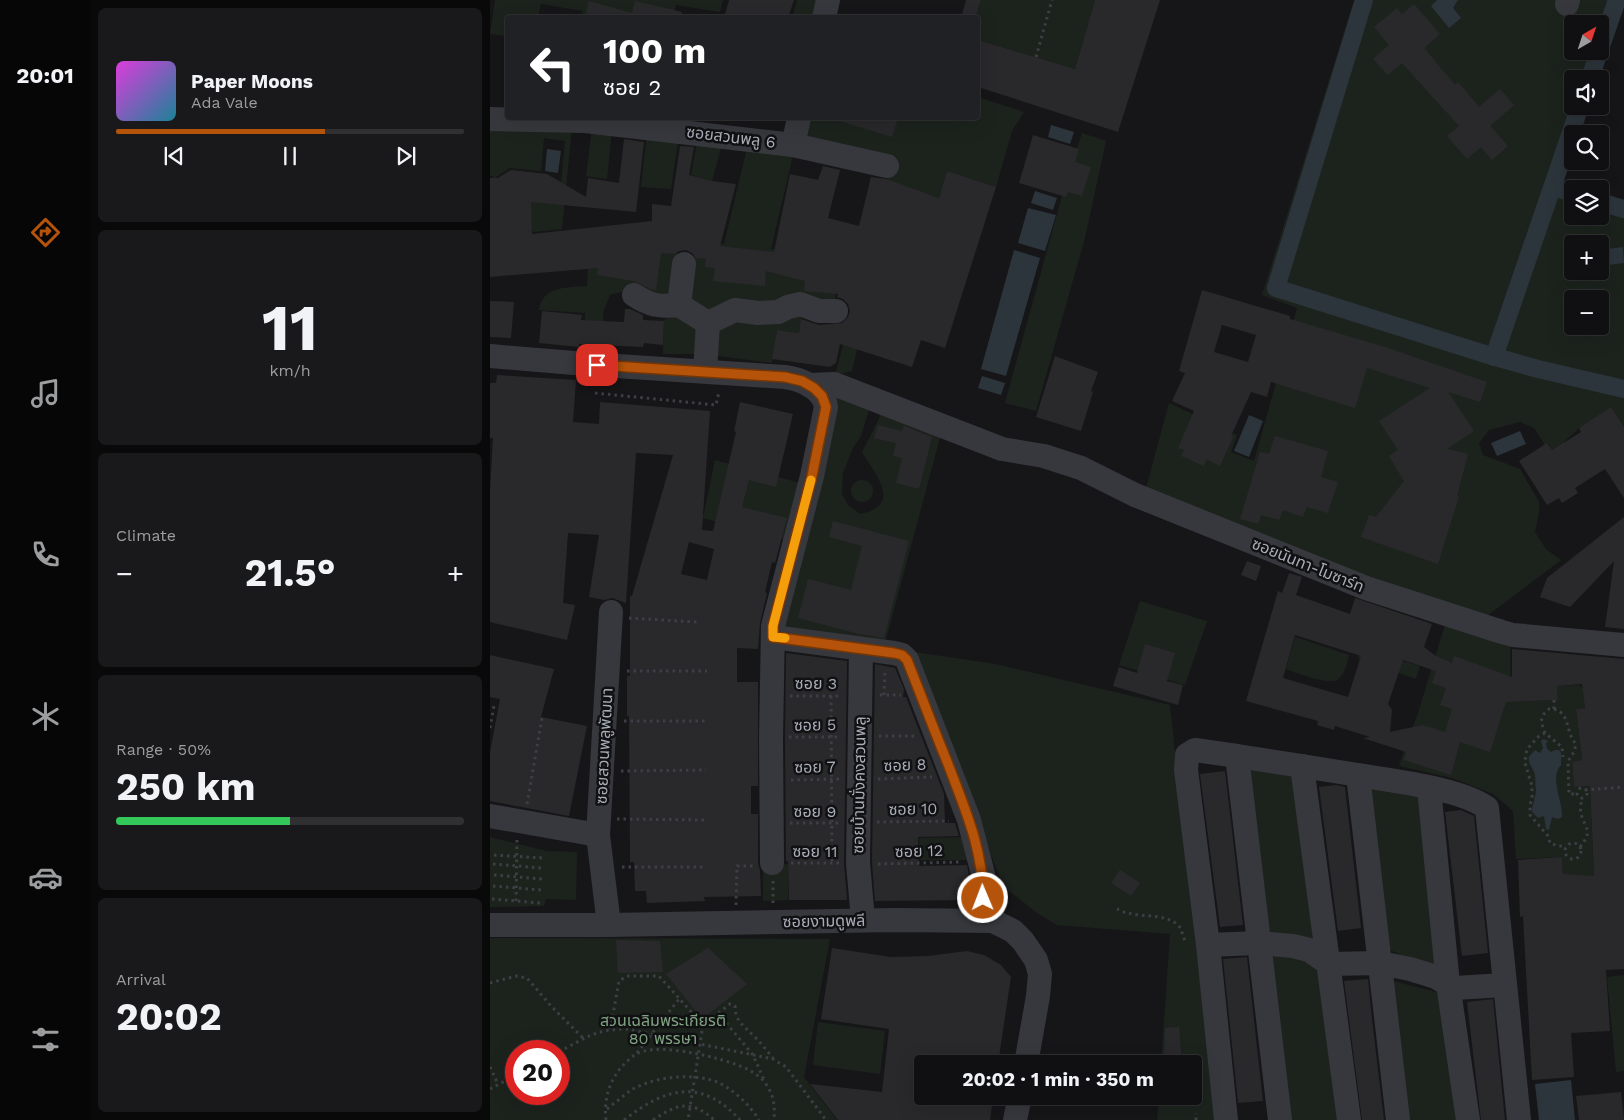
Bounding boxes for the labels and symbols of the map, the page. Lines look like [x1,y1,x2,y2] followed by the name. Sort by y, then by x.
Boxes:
[1564,15,1609,60] north arrow
[685,122,777,152] street label: ซอยสวนพลู 6
[576,344,618,386] pin
[1249,534,1367,596] street label: ซอยนันทา-โมซาร์ท
[795,674,837,693] street label: ซอย 3
[591,687,617,805] street label: ซอยสวนพลูพัฒนา
[794,715,836,735] street label: ซอย 5
[847,716,870,854] street label: ซอยบ้านมั่งคงสวนพลู
[883,755,927,775] street label: ซอย 8
[794,757,836,777] street label: ซอย 7
[888,799,938,819] street label: ซอย 10
[794,802,836,821] street label: ซอย 9
[895,841,943,861] street label: ซอย 12
[792,842,838,861] street label: ซอย 11
[956,871,1008,923] position arrow
[783,911,865,931] street label: ซอยงามดูพลี
[600,1011,726,1048] park label: สวนเฉลิมพระเกียรติ 80 พรรษา
[505,1040,570,1105] speed limit sign: 20

